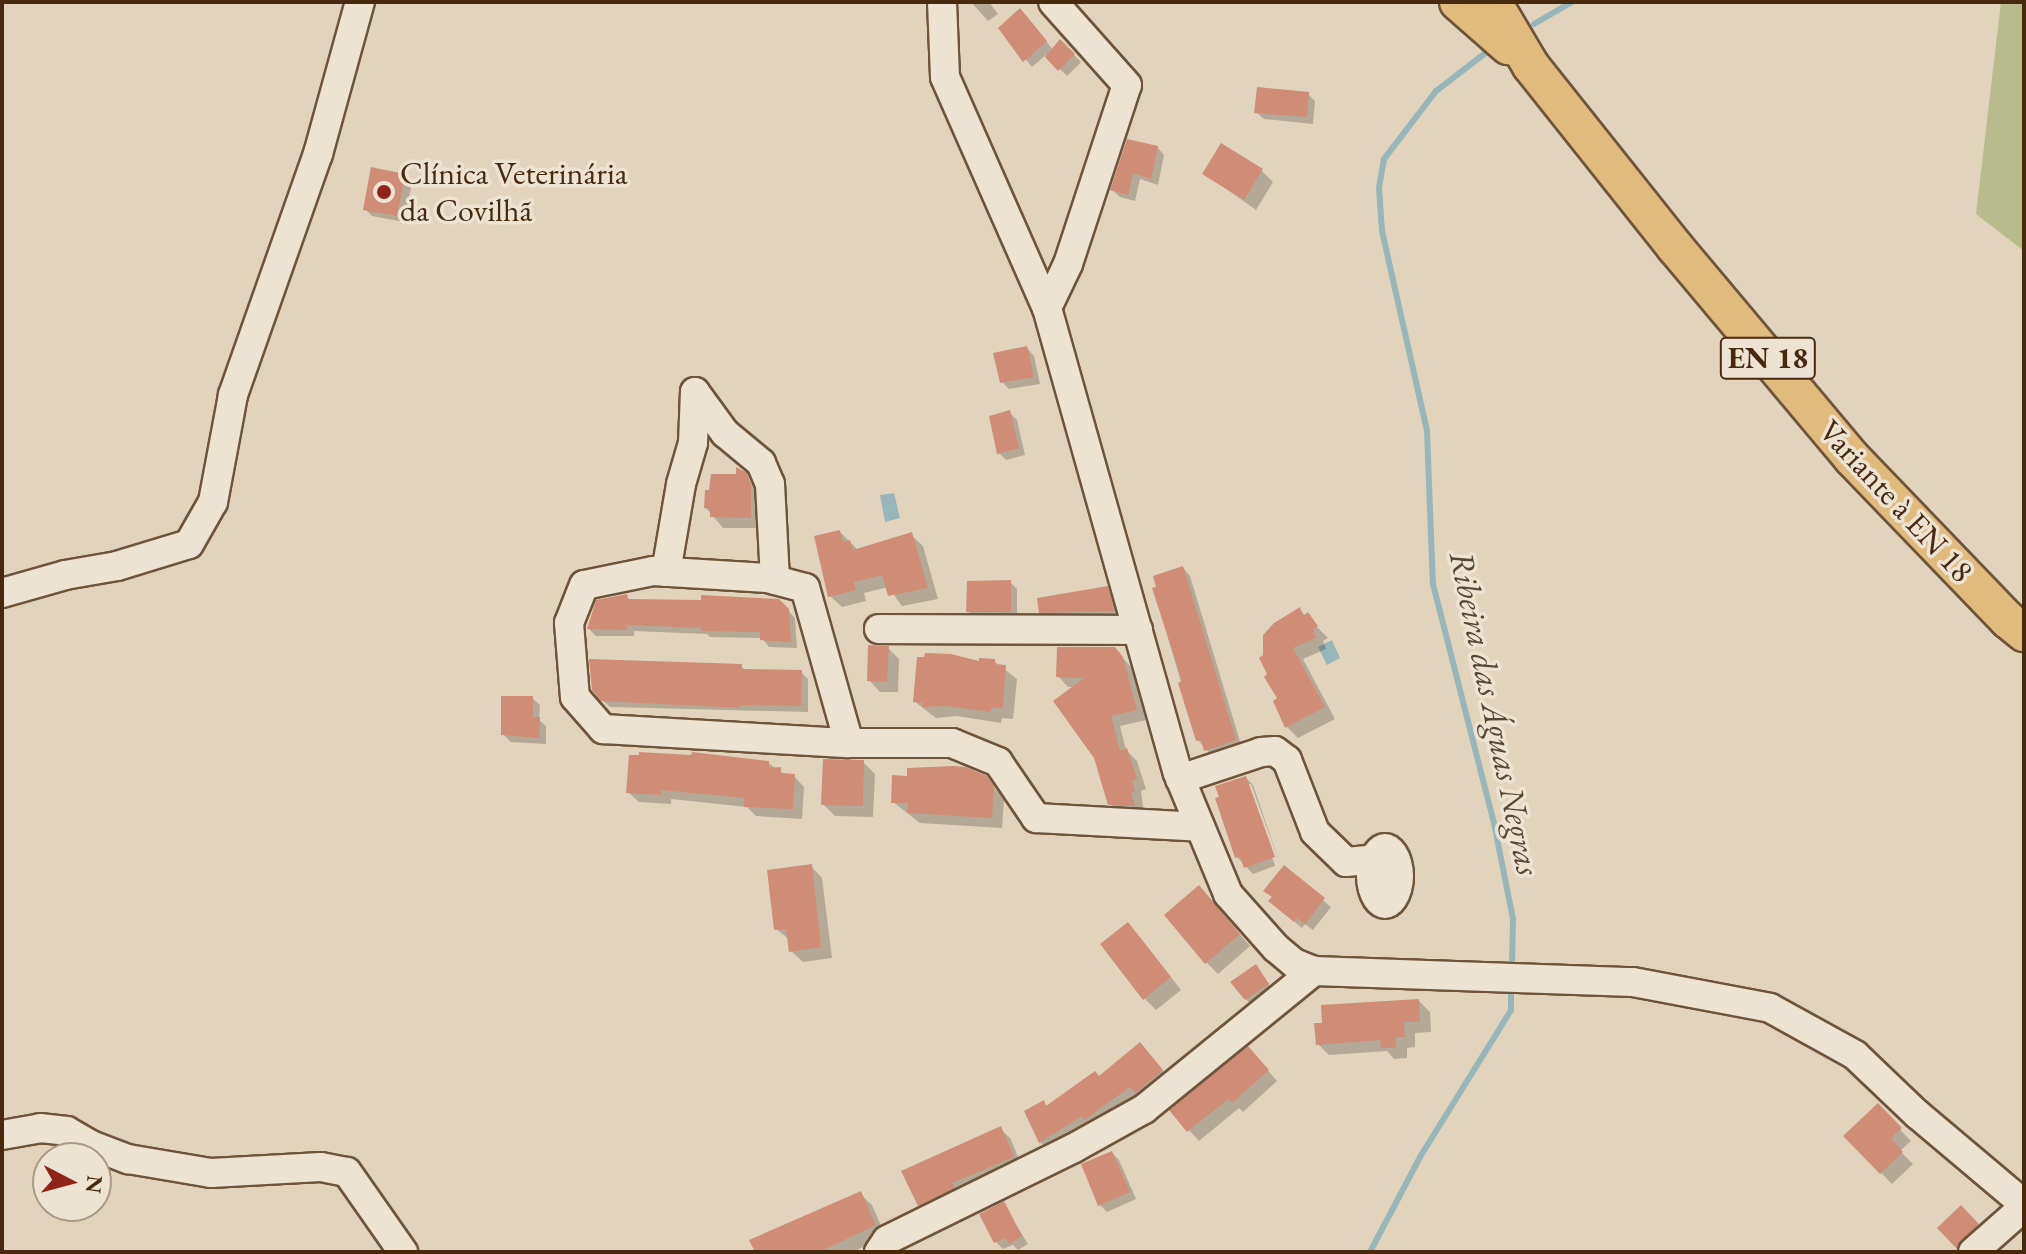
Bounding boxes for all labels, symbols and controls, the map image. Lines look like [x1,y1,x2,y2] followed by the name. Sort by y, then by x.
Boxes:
[400,155,627,230] place label: Clínica Veterinária da Covilhã
[375,183,393,201] marker: Clínica Veterinária da Covilhã
[1718,332,1818,384] road number: EN 18
[1811,412,1981,590] street label: Variante à EN 18
[1441,547,1549,879] water label: Ribeira das Águas Negras
[32,1142,112,1222] north arrow
[79,1174,110,1195] text: N

